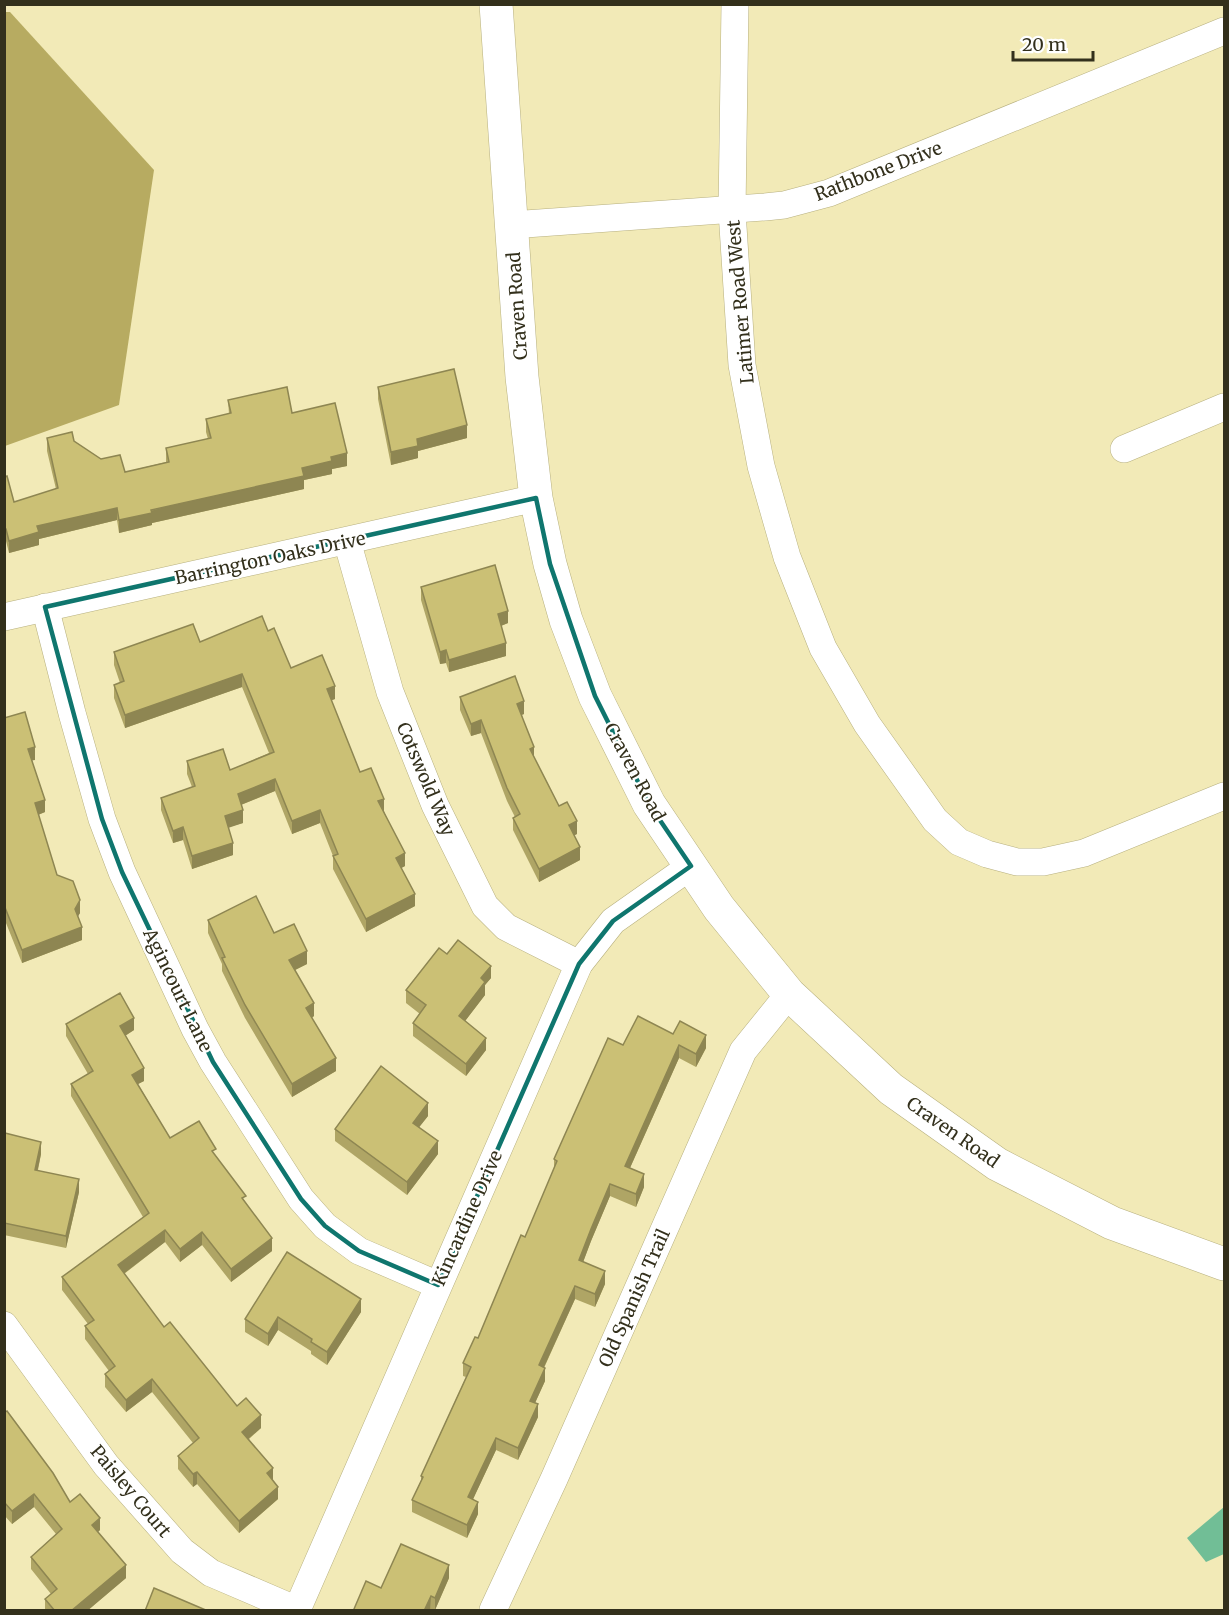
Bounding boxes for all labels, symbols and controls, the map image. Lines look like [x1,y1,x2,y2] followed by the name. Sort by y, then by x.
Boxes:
[1013,24,1092,62] scale bar
[1022,33,1066,56] text: 20 m
[811,136,945,206] street label: Rathbone Drive
[721,219,759,385] street label: Latimer Road West
[502,251,532,361] street label: Craven Road
[173,527,367,589] street label: Barrington Oaks Drive
[392,719,460,840] street label: Cotswold Way
[599,719,671,825] street label: Craven Road
[138,924,218,1055] street label: Agincourt Lane
[902,1092,1004,1173] street label: Craven Road
[427,1147,507,1289] street label: Kincardine Drive
[593,1225,675,1371] street label: Old Spanish Trail
[86,1440,176,1542] street label: Paisley Court

